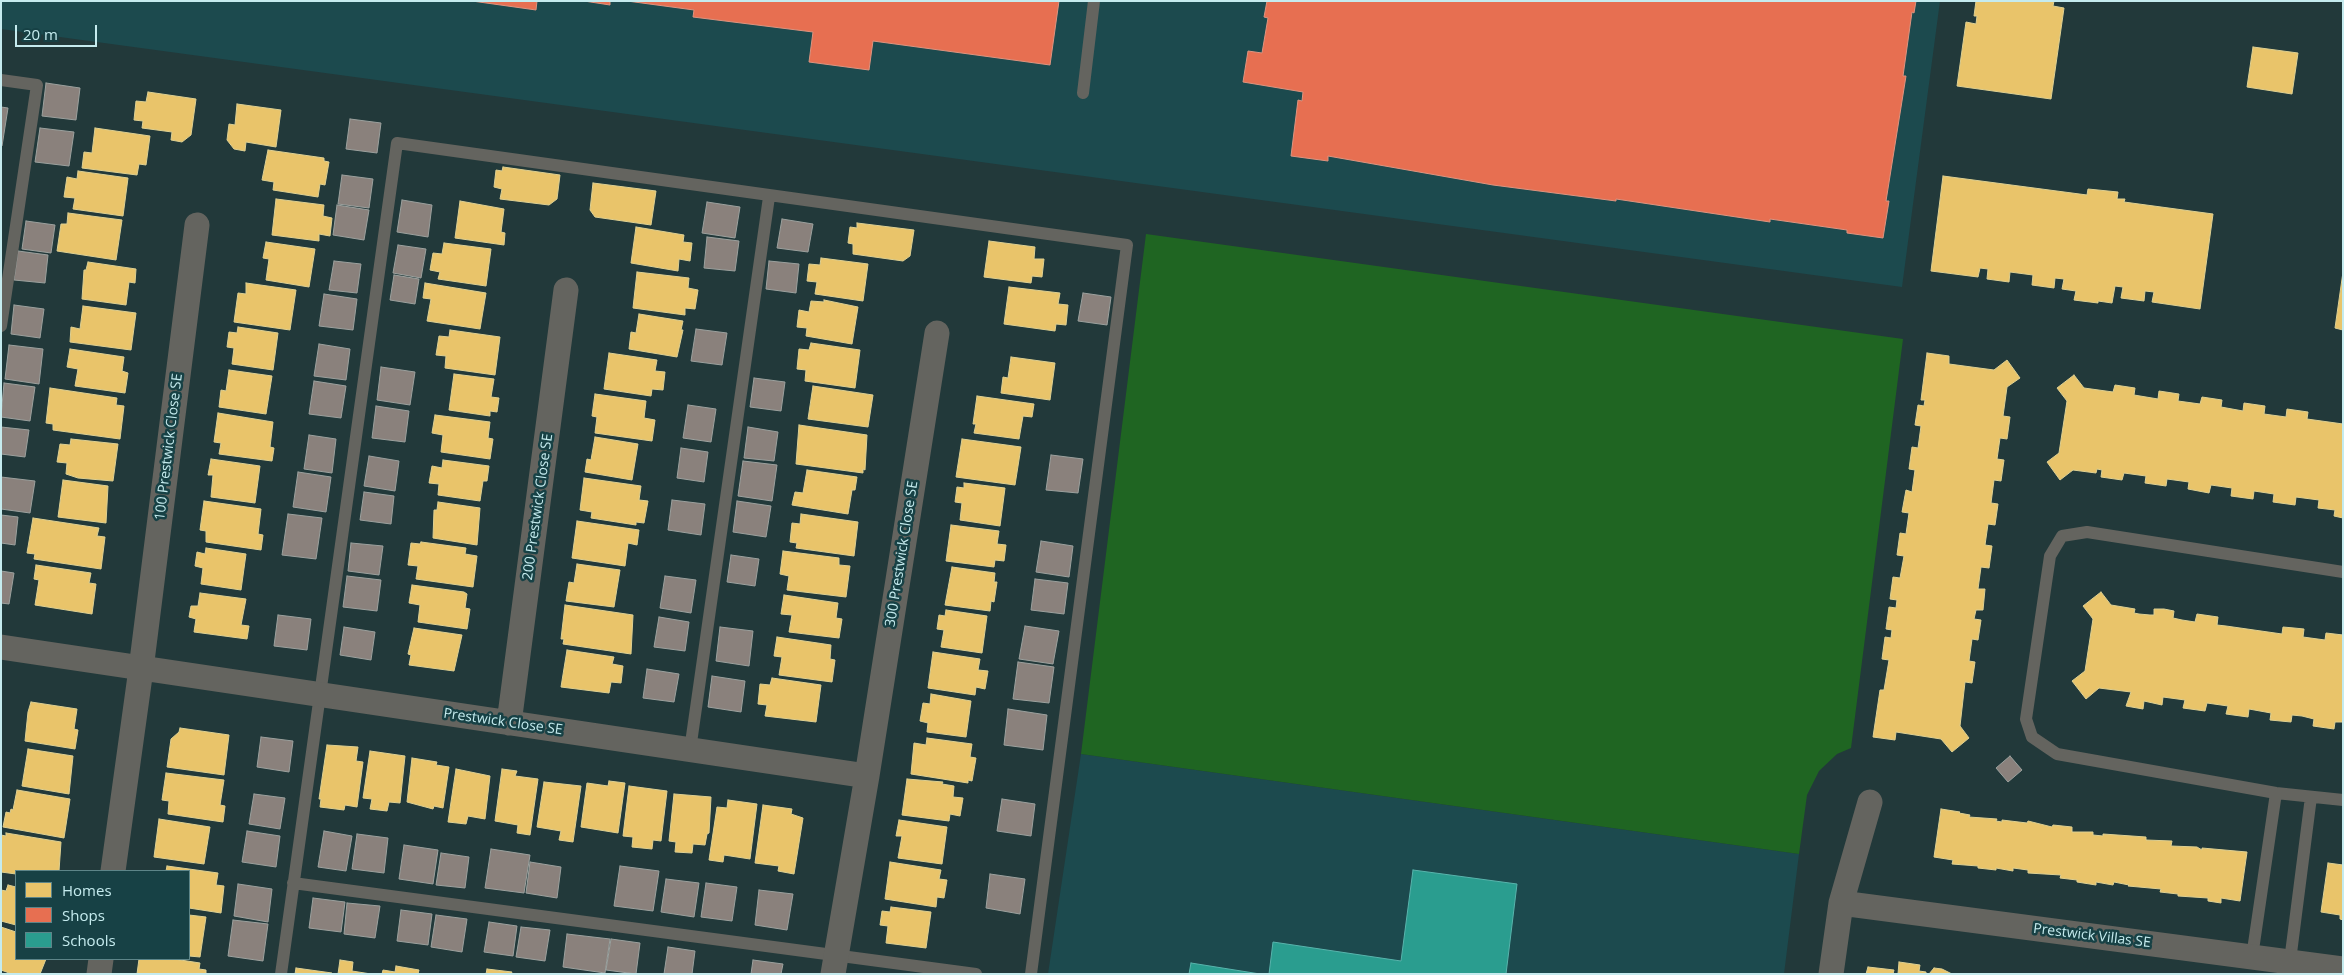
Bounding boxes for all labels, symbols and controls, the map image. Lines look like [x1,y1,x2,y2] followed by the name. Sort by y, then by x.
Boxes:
[18,15,100,47] scale bar
[23,24,58,44] text: 20 m
[152,373,186,521] street label: 100 Prestwick Close SE
[519,433,557,581] street label: 200 Prestwick Close SE
[882,480,922,628] street label: 300 Prestwick Close SE
[442,705,564,739] street label: Prestwick Close SE
[15,870,190,960] legend
[62,880,112,900] text: Homes
[62,905,105,925] text: Shops
[2032,920,2152,952] street label: Prestwick Villas SE
[62,930,116,950] text: Schools

